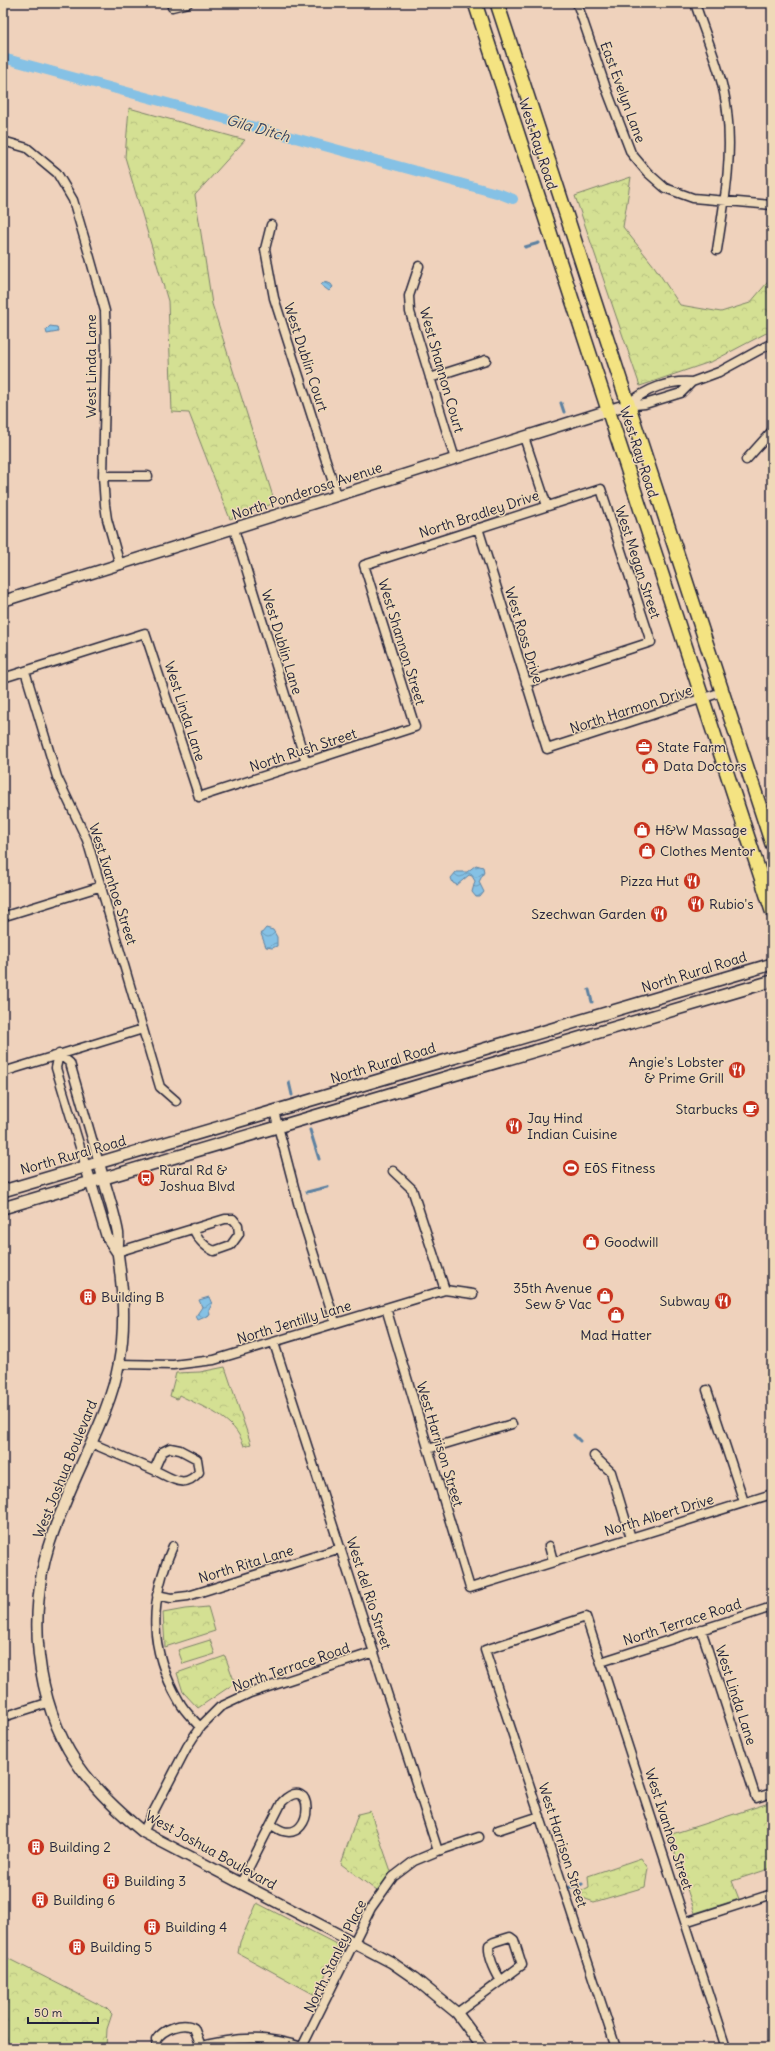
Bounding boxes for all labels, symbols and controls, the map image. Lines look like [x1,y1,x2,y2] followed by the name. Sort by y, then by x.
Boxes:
[596,39,650,145] street label: East Evelyn Lane
[515,96,561,192] street label: West Ray Road
[224,110,292,146] water label: Gila Ditch
[280,300,332,414] street label: West Dublin Court
[416,305,469,435] street label: West Shannon Court
[82,314,100,418] street label: West Linda Lane
[616,404,662,500] street label: West Ray Road
[229,458,385,524] street label: North Ponderosa Avenue
[417,486,541,542] street label: North Bradley Drive
[611,503,665,621] street label: West Megan Street
[374,577,430,707] street label: West Shannon Street
[501,585,547,685] street label: West Ross Drive
[257,587,307,697] street label: West Dublin Lane
[160,659,210,763] street label: West Linda Lane
[567,681,695,737] street label: North Harmon Drive
[247,724,359,776] street label: North Rush Street
[634,737,654,757] office icon: State Farm
[657,738,726,756] place label: State Farm
[640,756,660,776] shop icon: Data Doctors
[663,757,747,775] place label: Data Doctors
[632,820,652,840] shop icon: H&W Massage
[85,821,141,947] street label: West Ivanhoe Street
[655,821,747,839] place label: H&W Massage
[637,841,657,861] shop icon: Clothes Mentor
[660,842,756,860] place label: Clothes Mentor
[682,871,702,891] restaurant icon: Pizza Hut
[620,872,679,890] place label: Pizza Hut
[686,894,706,914] restaurant icon: Rubio's
[709,895,754,913] place label: Rubio's
[649,904,669,924] restaurant icon: Szechwan Garden
[531,905,646,923] place label: Szechwan Garden
[639,947,749,997] street label: North Rural Road
[328,1038,438,1088] street label: North Rural Road
[629,1053,724,1087] place label: Angie's Lobster & Prime Grill
[727,1060,747,1080] restaurant icon: Angie's Lobster & Prime Grill
[741,1099,761,1119] cafe icon: Starbucks
[676,1100,738,1118] place label: Starbucks
[527,1109,617,1143] place label: Jay Hind Indian Cuisine
[504,1116,524,1136] restaurant icon: Jay Hind Indian Cuisine
[18,1131,128,1179] street label: North Rural Road
[561,1158,581,1178] sports icon: EōS Fitness
[584,1159,655,1177] place label: EōS Fitness
[159,1161,235,1195] place label: Rural Rd & Joshua Blvd
[136,1168,156,1188] bus stop icon: Rural Rd & Joshua Blvd
[581,1232,601,1252] shop icon: Goodwill
[604,1233,659,1251] place label: Goodwill
[513,1279,592,1313] place label: 35th Avenue Sew & Vac
[595,1286,615,1306] shop icon: 35th Avenue Sew & Vac
[78,1287,98,1307] building icon: Building B
[101,1288,164,1306] place label: Building B
[713,1291,733,1311] restaurant icon: Subway
[659,1292,710,1310] place label: Subway
[235,1296,353,1348] street label: North Jentilly Lane
[606,1305,626,1325] shop icon: Mad Hatter
[580,1326,652,1344] place label: Mad Hatter
[412,1379,468,1509] street label: West Harrison Street
[29,1397,101,1541] street label: West Joshua Boulevard
[602,1490,716,1540] street label: North Albert Drive
[342,1535,396,1652] street label: West del Rio Street
[196,1541,296,1587] street label: North Rita Lane
[621,1594,743,1650] street label: North Terrace Road
[230,1638,352,1696] street label: North Terrace Road
[711,1643,761,1747] street label: West Linda Lane
[641,1766,697,1892] street label: West Ivanhoe Street
[534,1780,592,1910] street label: West Harrison Street
[142,1806,280,1894] street label: West Joshua Boulevard
[26,1837,46,1857] building icon: Building 2
[49,1838,111,1856] place label: Building 2
[101,1871,121,1891] building icon: Building 3
[124,1872,186,1890] place label: Building 3
[30,1890,50,1910] building icon: Building 6
[53,1891,115,1909] place label: Building 6
[300,1897,370,2015] street label: North Stanley Place
[142,1917,162,1937] building icon: Building 4
[165,1918,227,1936] place label: Building 4
[67,1937,87,1957] building icon: Building 5
[90,1938,152,1956] place label: Building 5
[28,1999,98,2025] scale bar
[34,2005,63,2020] text: 50 m

